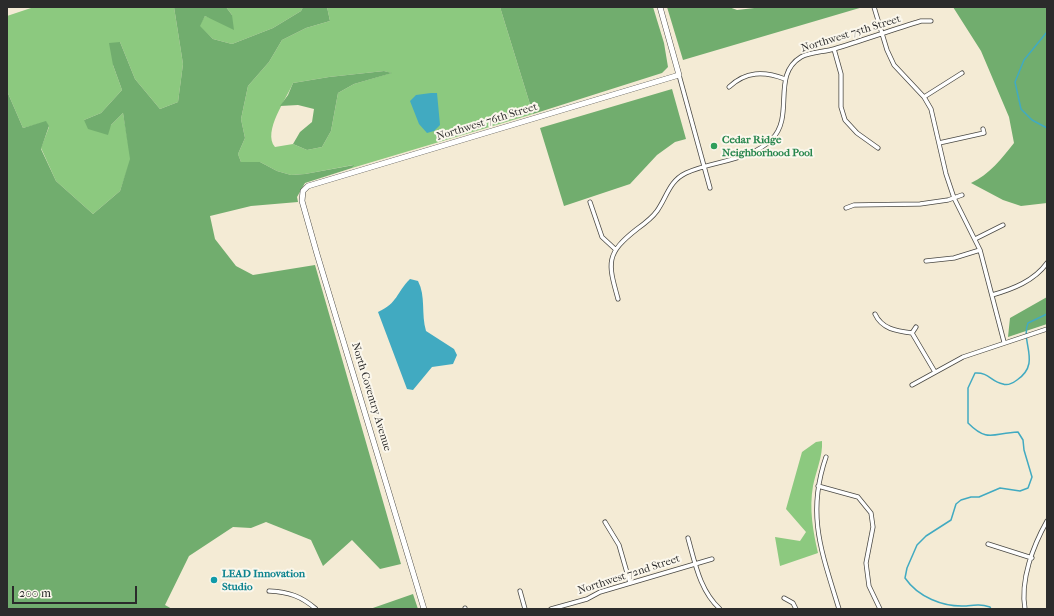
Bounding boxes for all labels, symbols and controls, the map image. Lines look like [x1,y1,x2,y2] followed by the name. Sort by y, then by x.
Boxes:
[800,13,902,55] street label: Northwest 75th Street
[435,100,539,144] street label: Northwest 76th Street
[722,133,813,159] place label: Cedar Ridge Neighborhood Pool
[709,141,719,151] marker: Cedar Ridge Neighborhood Pool
[348,341,394,453] street label: North Coventry Avenue
[576,552,682,598] street label: Northwest 72nd Street
[222,567,305,593] place label: LEAD Innovation Studio
[209,575,219,585] marker: LEAD Innovation Studio
[14,578,139,604] scale bar
[19,586,51,600] text: 200 m

